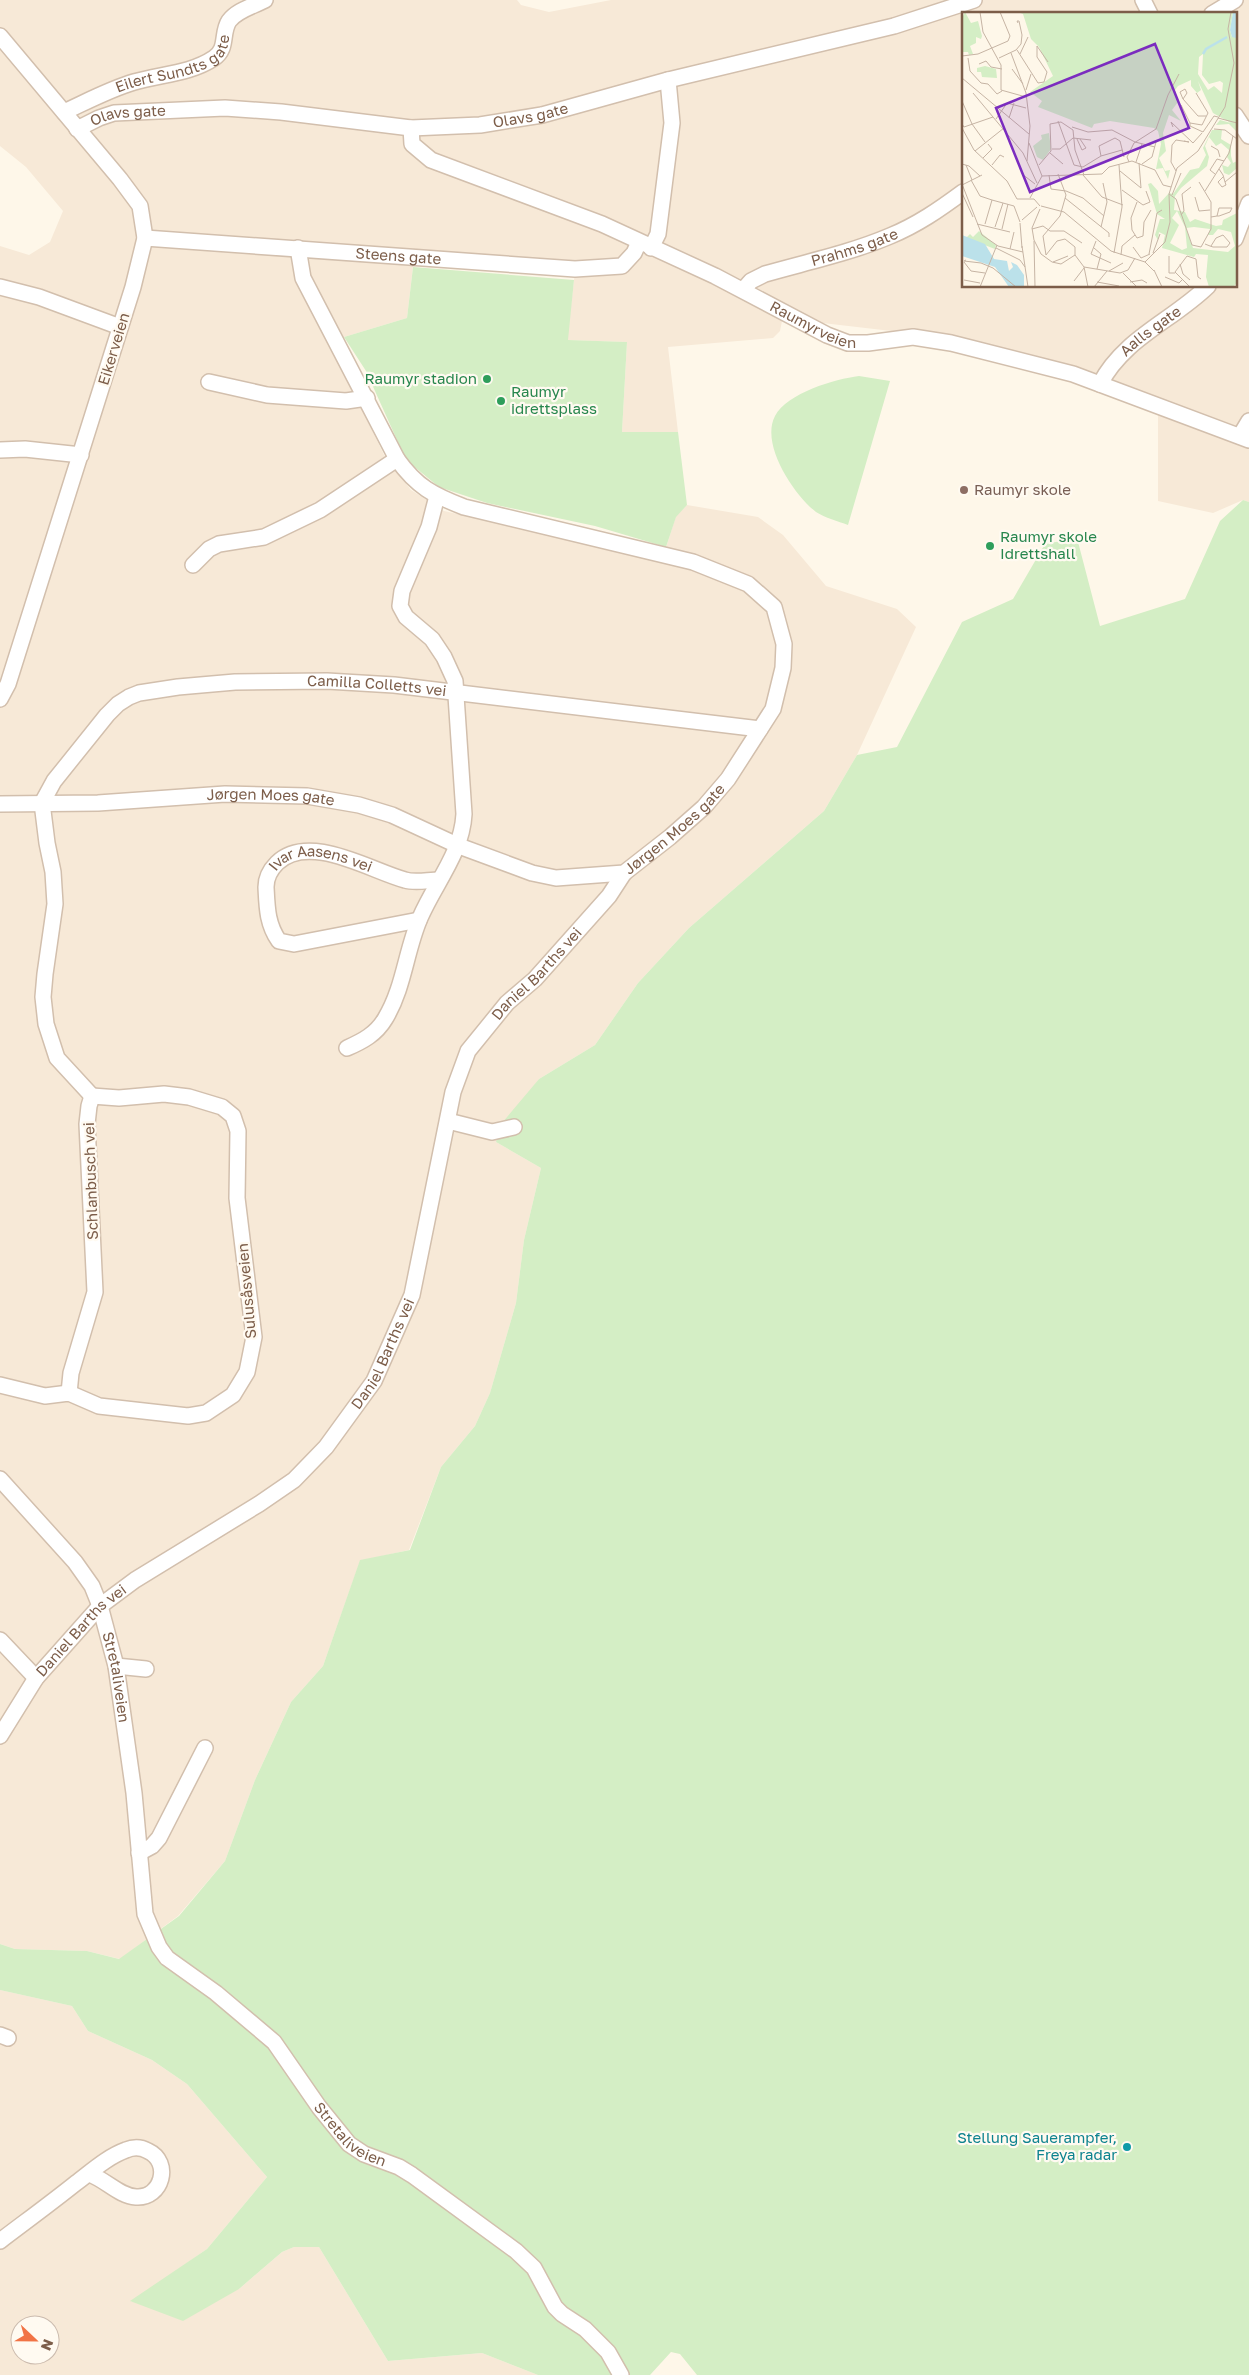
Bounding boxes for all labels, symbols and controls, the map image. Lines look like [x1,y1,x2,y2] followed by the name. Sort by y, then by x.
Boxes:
[962,12,1236,288] inset map
[113,33,233,96] street label: Eilert Sundts gate
[491,98,570,131] street label: Olavs gate
[87,101,166,129] street label: Olavs gate
[809,224,901,269] street label: Prahms gate
[355,243,442,267] street label: Steens gate
[767,297,856,351] street label: Raumyrveien
[1116,301,1184,359] street label: Aalls gate
[93,310,133,387] street label: Eikerveien
[365,369,477,387] place label: Raumyr stadion
[481,373,493,385] marker: Raumyr stadion
[511,382,597,417] place label: Raumyr idrettsplass
[495,395,507,407] marker: Raumyr idrettsplass
[974,480,1071,498] place label: Raumyr skole
[958,484,970,496] marker: Raumyr skole
[1000,527,1097,562] place label: Raumyr skole Idrettshall
[984,540,996,552] marker: Raumyr skole Idrettshall
[307,671,447,699] street label: Camilla Colletts vei
[620,779,728,878] street label: Jørgen Moes gate
[206,784,337,809] street label: Jørgen Moes gate
[264,841,375,875] text: Ivar Aasens vei
[270,861,378,885] street label: Ivar Aasens vei
[487,923,585,1023] street label: Daniel Barths vei
[79,1122,101,1240] street label: Schlanbusch vei
[233,1243,259,1340] street label: Sulusåsveien
[347,1295,417,1412] street label: Daniel Barths vei
[32,1580,129,1680] street label: Daniel Barths vei
[99,1630,134,1724] street label: Stretaliveien
[311,2098,389,2169] street label: Stretaliveien
[957,2128,1117,2163] place label: Stellung Sauerampfer, Freya radar
[1121,2141,1133,2153] marker: Stellung Sauerampfer, Freya radar
[10,2315,60,2365] north arrow
[38,2337,57,2353] text: N

